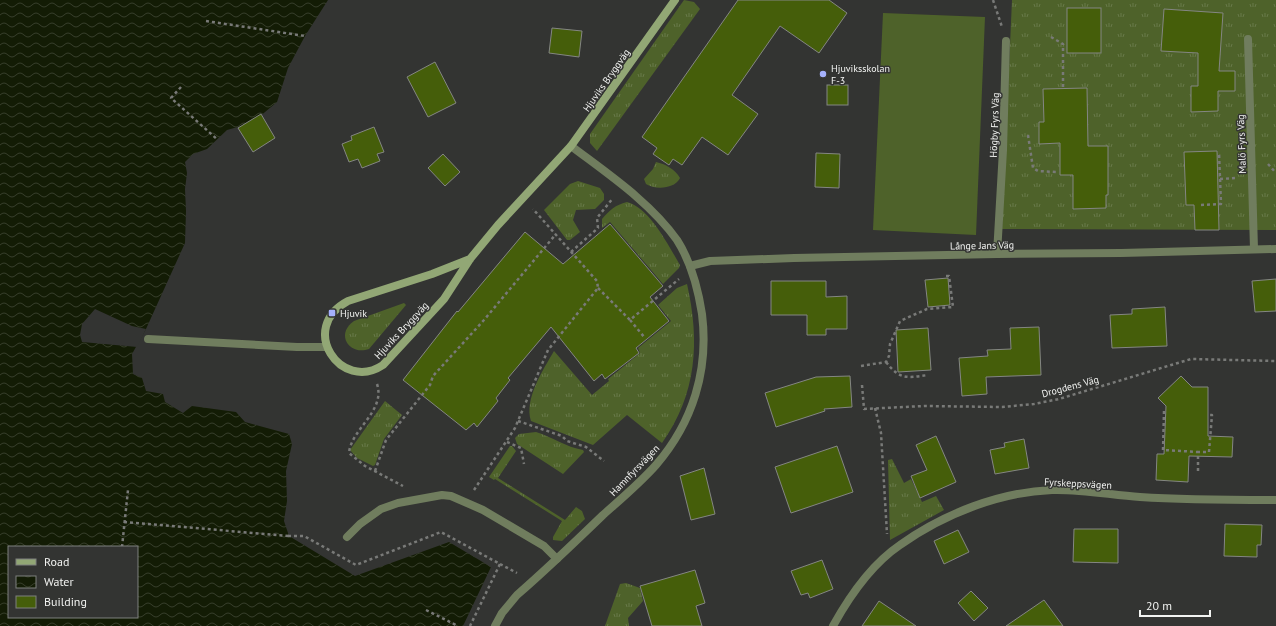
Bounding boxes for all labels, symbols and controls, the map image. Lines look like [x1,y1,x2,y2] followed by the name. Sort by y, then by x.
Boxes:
[580,46,633,114] street label: Hjuviks Bryggväg
[831,62,890,87] place label: Hjuviksskolan F-3
[818,69,828,79] marker: Hjuviksskolan F-3
[987,92,1002,158] street label: Högby Fyrs Väg
[1234,114,1249,174] street label: Malö Fyrs Väg
[950,238,1014,253] street label: Långe Jans Väg
[372,299,431,362] street label: Hjuviks Bryggväg
[340,307,367,320] place label: Hjuvik
[327,308,337,318] marker: Hjuvik
[1040,373,1100,400] street label: Drogdens Väg
[607,442,662,499] street label: Hamnfyrsvägen
[1044,475,1112,492] street label: Fyrskeppsvägen
[8,546,138,618] legend
[44,554,69,569] text: Road
[44,574,74,589] text: Water
[1140,592,1210,618] scale bar
[44,594,87,609] text: Building
[1146,598,1172,613] text: 20 m

